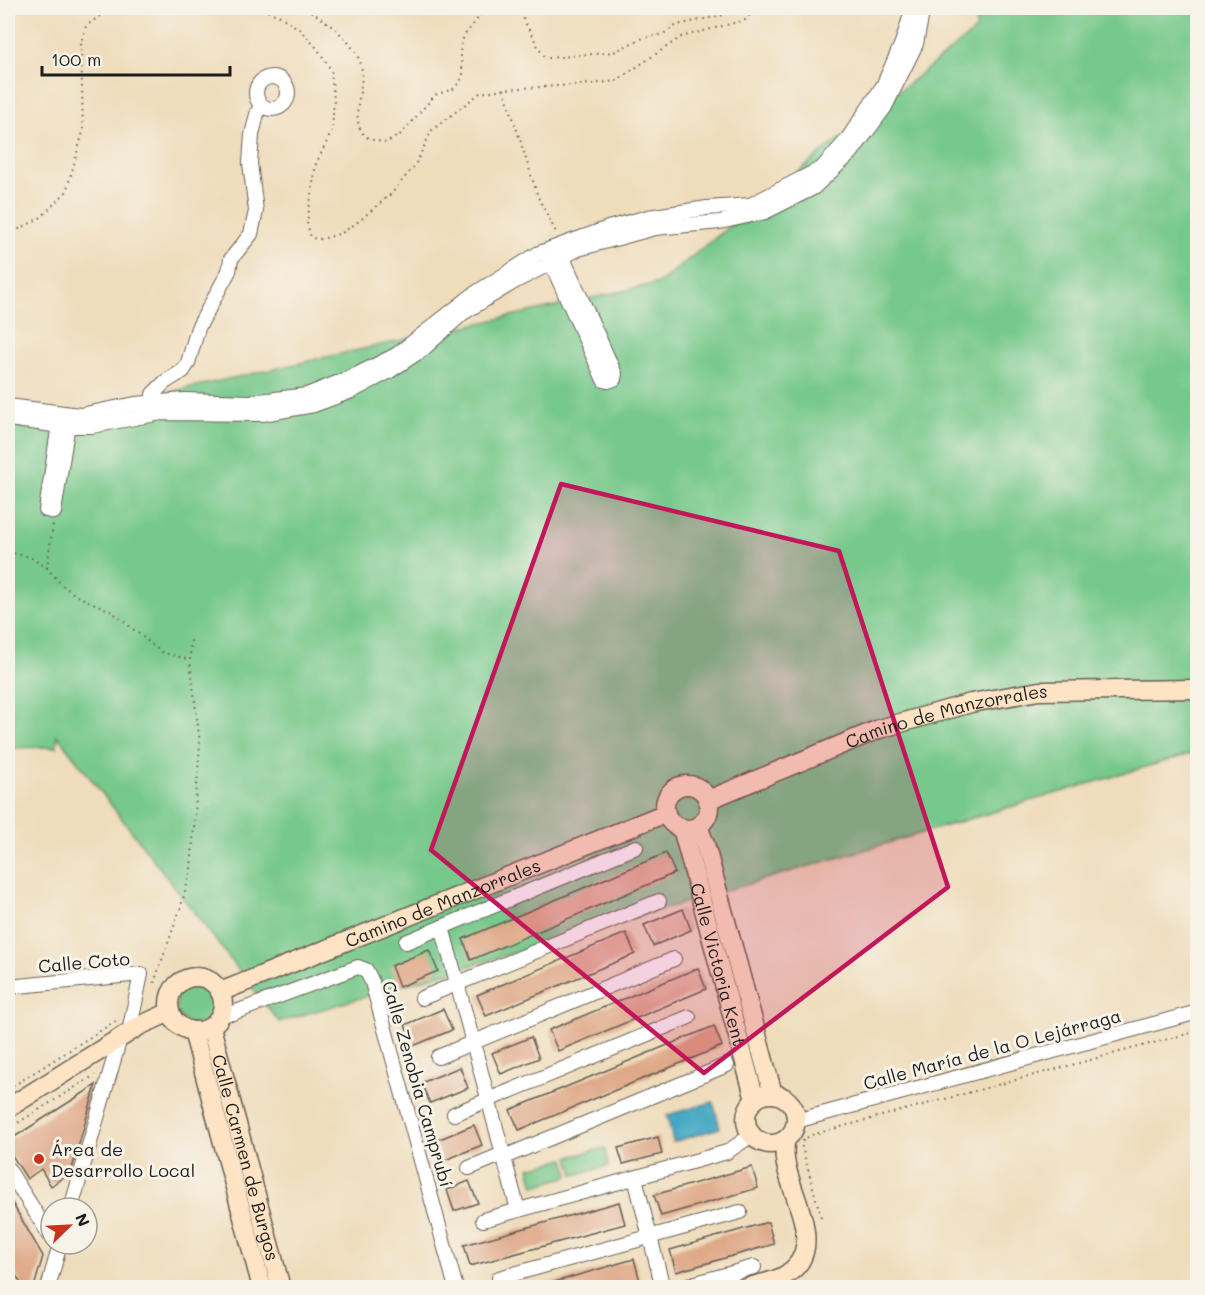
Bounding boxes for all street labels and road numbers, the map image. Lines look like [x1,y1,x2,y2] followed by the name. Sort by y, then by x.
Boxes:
[842,679,1048,754] street label: Camino de Manzorrales
[341,853,544,953] street label: Camino de Manzorrales
[685,880,752,1048] street label: Calle Victoria Kent
[37,946,131,978] street label: Calle Coto
[377,978,459,1190] street label: Calle Zenobia Camprubí
[860,1003,1124,1095] street label: Calle María de la O Lejárraga
[207,1052,285,1263] street label: Calle Carmen de Burgos

